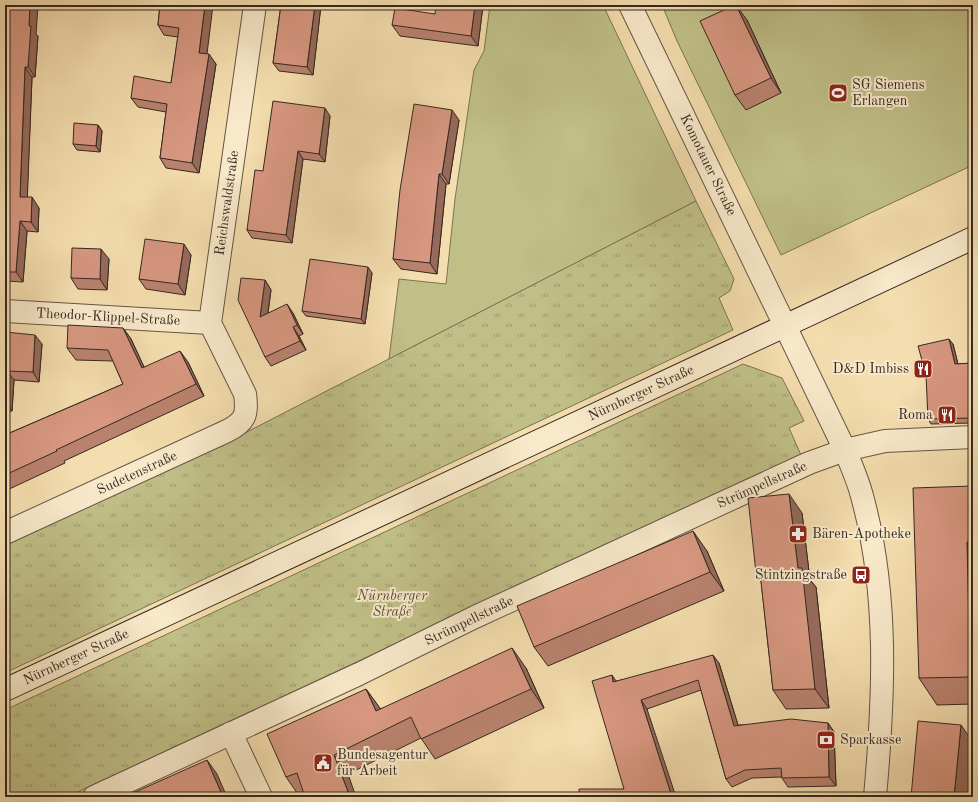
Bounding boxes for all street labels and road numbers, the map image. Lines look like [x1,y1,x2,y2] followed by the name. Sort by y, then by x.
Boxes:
[677,112,739,218] street label: Komotauer Straße
[213,150,241,256] street label: Reichswaldstraße
[36,306,180,328] street label: Theodor-Klippel-Straße
[586,362,696,424] street label: Nürnberger Straße
[95,448,179,498] street label: Sudetenstraße
[715,459,809,511] street label: Strümpellstraße
[423,594,515,648] street label: Strümpellstraße
[21,626,131,688] street label: Nürnberger Straße

